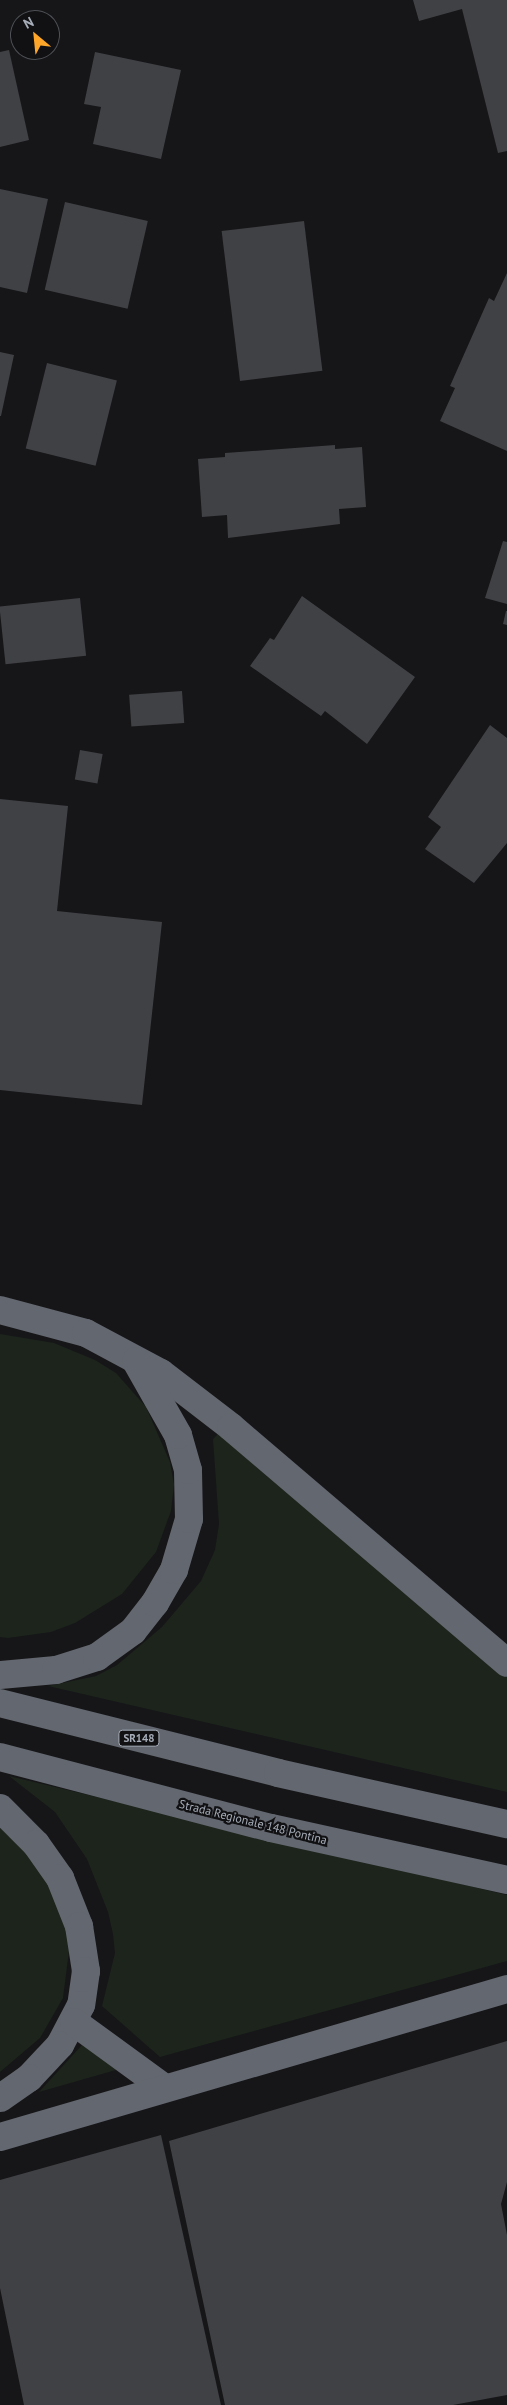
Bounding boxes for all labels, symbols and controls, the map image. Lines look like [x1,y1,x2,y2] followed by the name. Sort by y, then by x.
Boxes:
[10,10,60,60] north arrow
[20,13,37,33] text: N
[118,1730,160,1746] road number: SR148
[178,1797,328,1847] street label: Strada Regionale 148 Pontina

